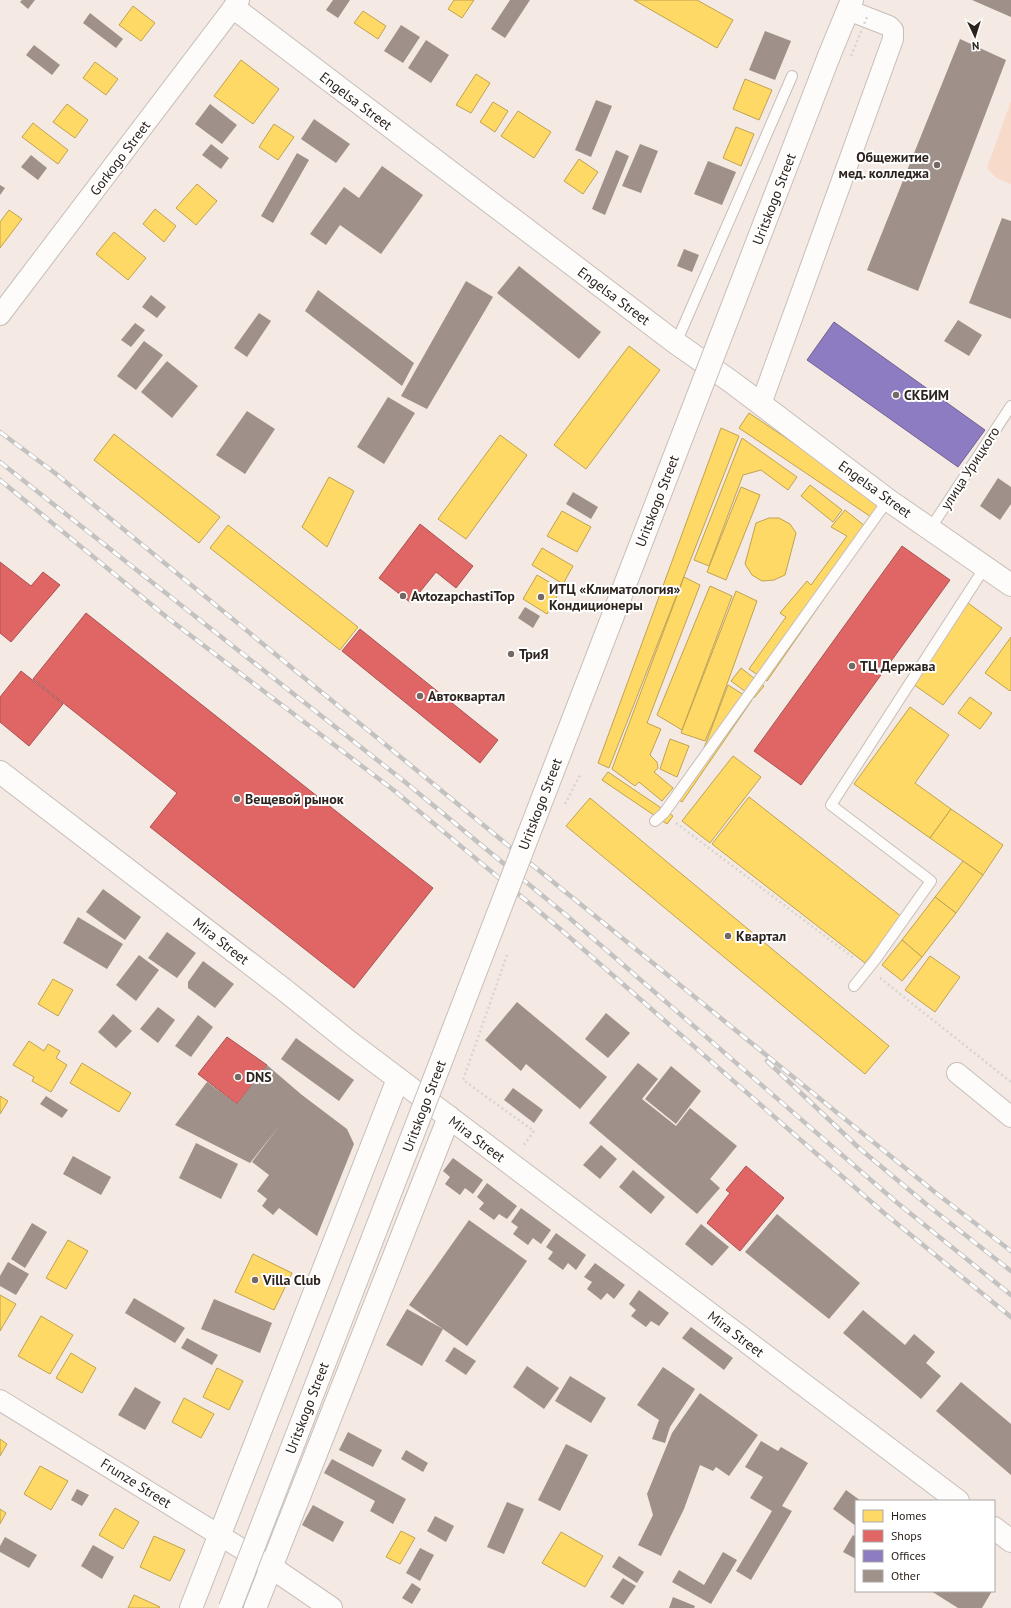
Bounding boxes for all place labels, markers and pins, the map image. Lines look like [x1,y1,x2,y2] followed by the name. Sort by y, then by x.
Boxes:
[839,148,929,182] place label: Общежитие мед. колледжа
[932,160,942,170] marker: Общежитие мед. колледжа
[904,386,949,404] place label: СКБИМ
[891,390,901,400] marker: СКБИМ
[549,580,680,614] place label: ИТЦ «Климатология» Кондиционеры
[411,587,515,605] place label: AvtozapchastiTop
[398,591,408,601] marker: AvtozapchastiTop
[536,592,546,602] marker: ИТЦ «Климатология» Кондиционеры
[519,645,549,663] place label: ТриЯ
[506,649,516,659] marker: ТриЯ
[860,657,936,675] place label: ТЦ Держава
[847,661,857,671] marker: ТЦ Держава
[428,687,505,705] place label: Автоквартал
[415,691,425,701] marker: Автоквартал
[245,790,344,808] place label: Вещевой рынок
[232,794,242,804] marker: Вещевой рынок
[736,927,786,945] place label: Квартал
[723,931,733,941] marker: Квартал
[246,1068,272,1086] place label: DNS
[233,1072,243,1082] marker: DNS
[262,1271,321,1289] place label: Villa Club
[250,1275,260,1285] marker: Villa Club

